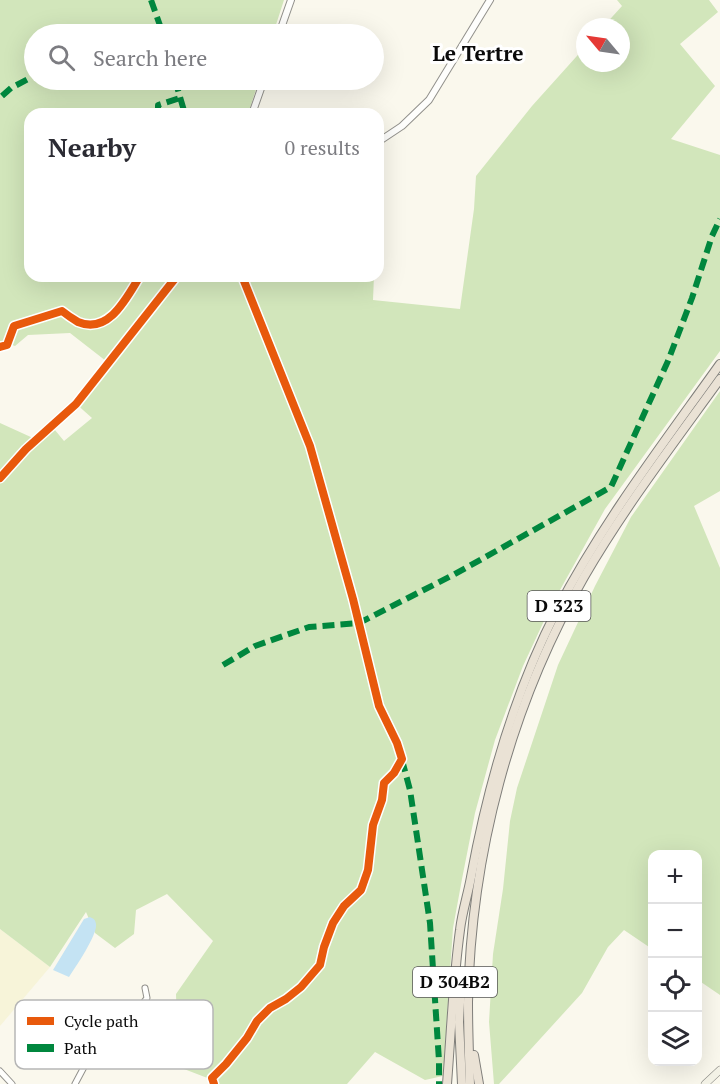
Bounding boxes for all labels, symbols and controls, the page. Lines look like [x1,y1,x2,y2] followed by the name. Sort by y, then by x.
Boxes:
[576,18,630,72] north arrow
[24,24,384,90] search box
[432,39,524,67] district label: Le Tertre
[45,41,78,74] icon: search
[93,43,207,72] text: Search here
[48,130,136,164] text: Nearby
[285,134,360,161] text: 0 results
[528,591,590,621] road number: D 323
[648,850,702,1066] map controls
[648,850,702,904] button: +
[648,904,702,958] button: −
[648,958,702,1012] button: locate
[413,967,497,997] road number: D 304B2
[15,1000,213,1069] legend
[64,1010,139,1032] text: Cycle path
[648,1012,702,1066] button: layers
[64,1037,98,1059] text: Path

